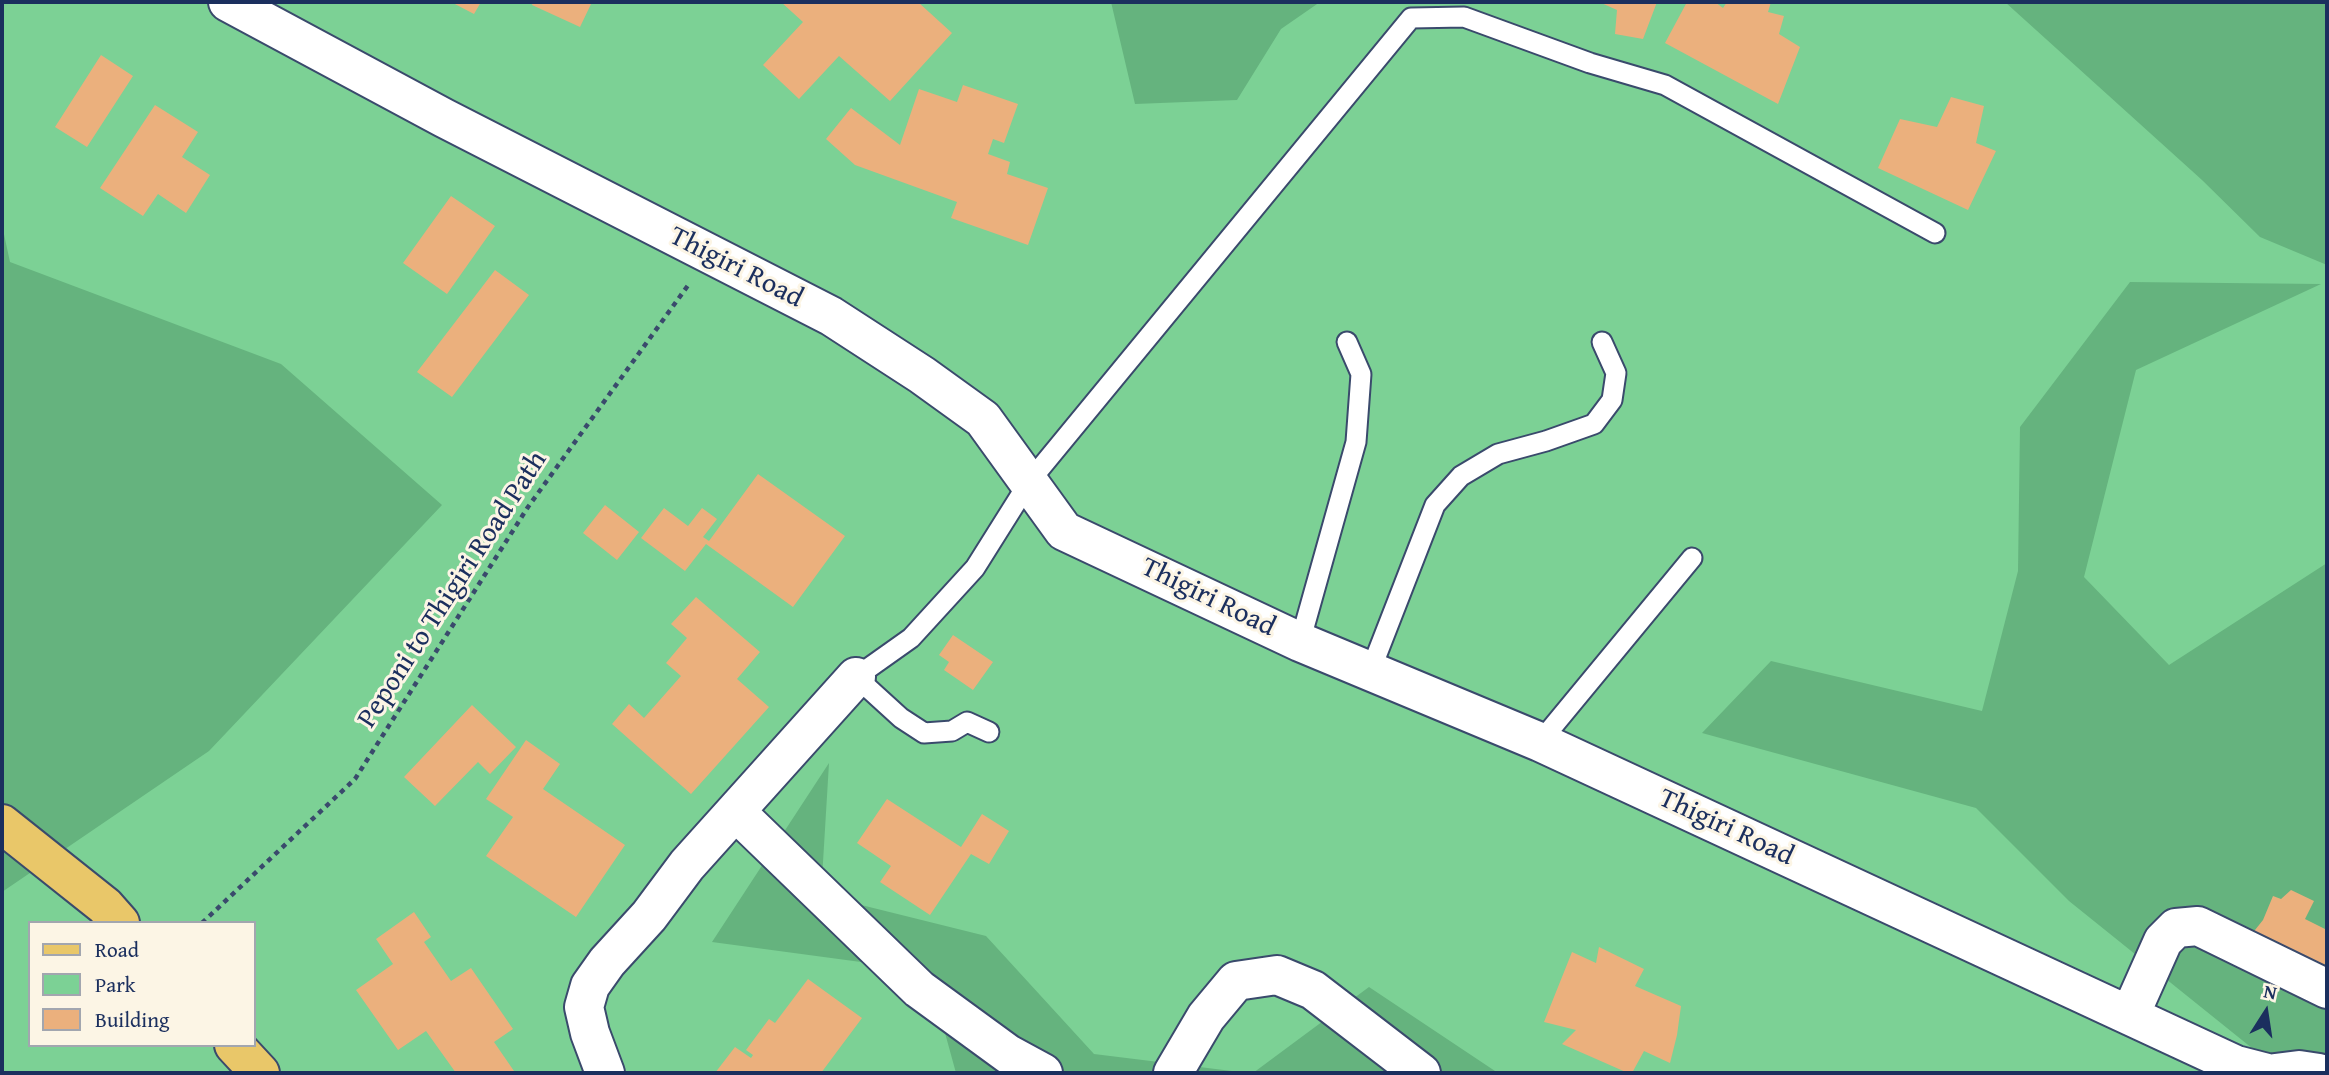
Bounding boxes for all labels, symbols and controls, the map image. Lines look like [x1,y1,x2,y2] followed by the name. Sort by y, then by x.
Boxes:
[664,220,808,316] street label: Thigiri Road
[351,445,555,735] street label: Peponi to Thigiri Road Path
[1135,551,1281,645] street label: Thigiri Road
[1653,782,1799,874] street label: Thigiri Road
[28,921,256,1047] legend
[95,934,139,965] text: Road
[95,969,136,1000] text: Park
[2261,976,2279,1006] text: N
[2231,977,2301,1047] north arrow
[95,1004,169,1035] text: Building

